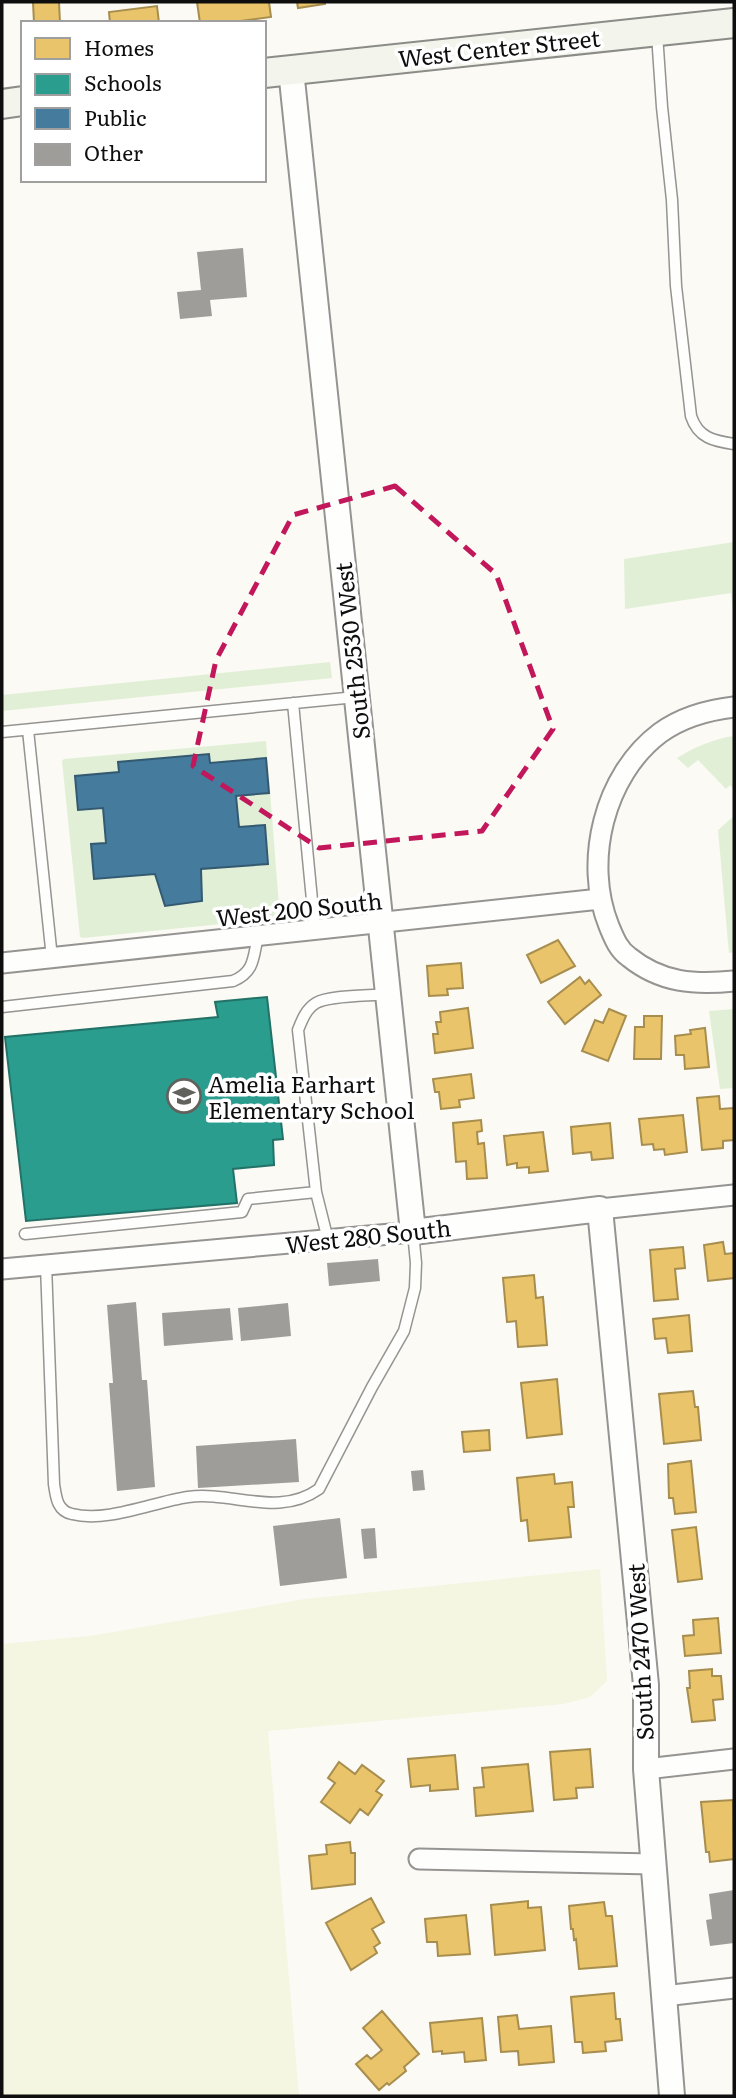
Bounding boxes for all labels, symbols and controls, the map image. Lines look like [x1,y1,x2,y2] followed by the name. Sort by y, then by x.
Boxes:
[396,19,603,75] street label: West Center Street
[21,21,266,182] legend
[84,31,154,62] text: Homes
[84,66,162,97] text: Schools
[84,101,146,132] text: Public
[84,136,143,167] text: Other
[325,560,377,741] street label: South 2530 West
[214,882,384,934] street label: West 200 South
[208,1066,415,1126] place label: Amelia Earhart Elementary School
[165,1077,203,1115] school or university icon: Amelia Earhart Elementary School
[283,1209,453,1261] street label: West 280 South
[617,1562,661,1741] street label: South 2470 West

